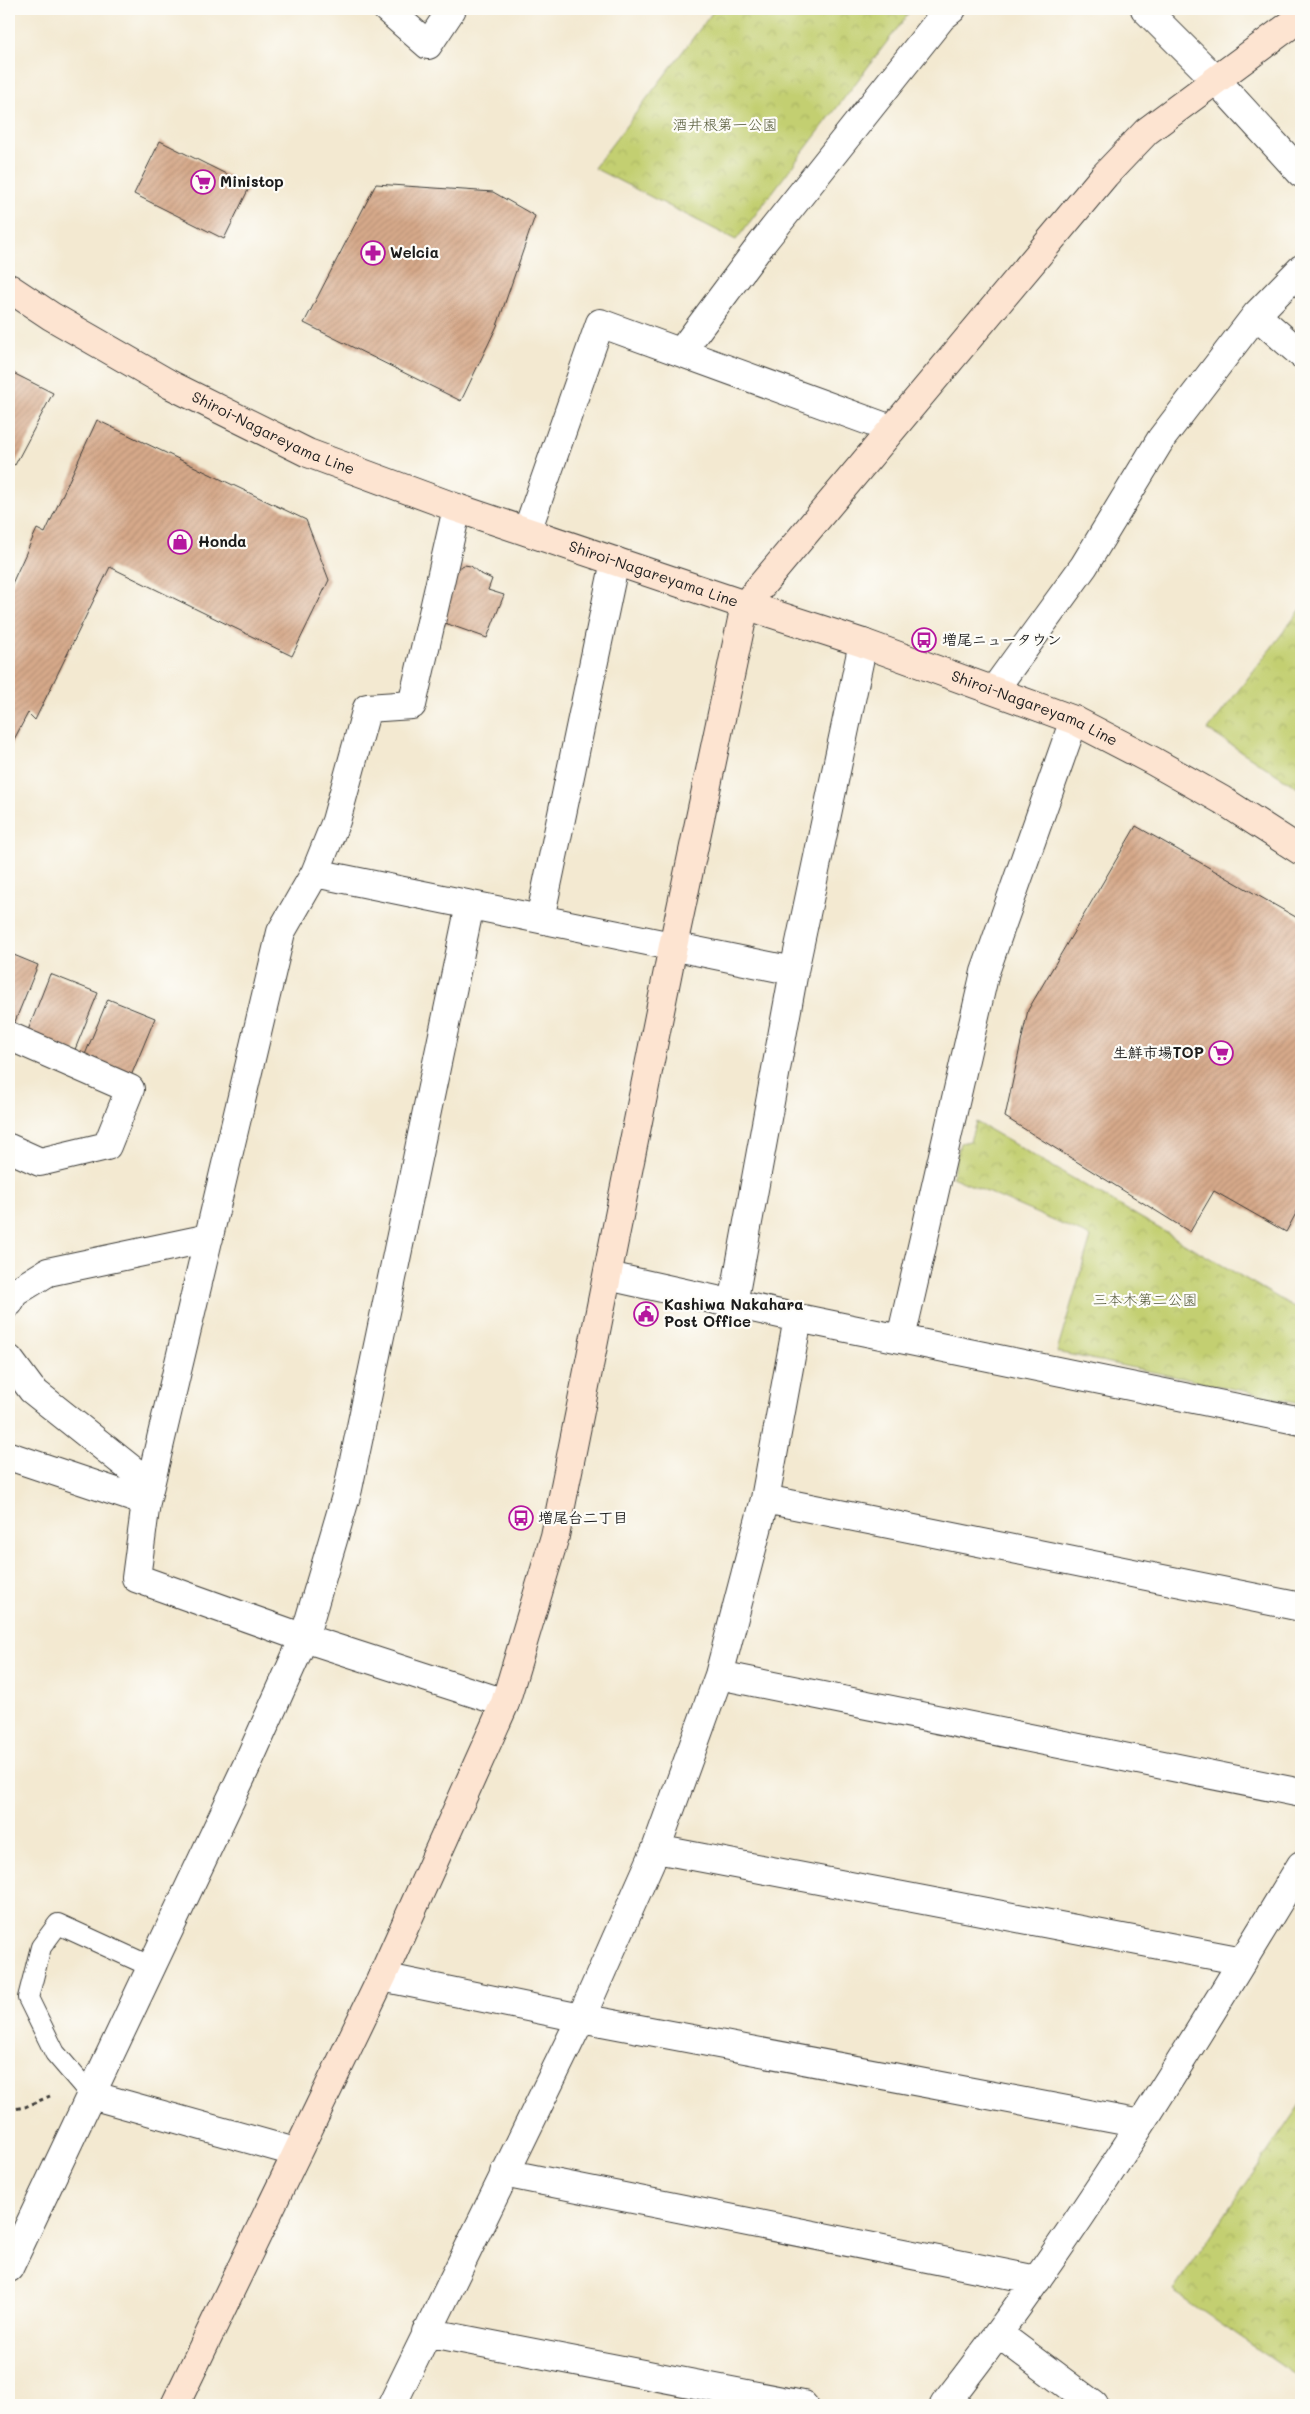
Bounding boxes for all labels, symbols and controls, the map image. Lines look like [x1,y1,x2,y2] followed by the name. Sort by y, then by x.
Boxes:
[672,114,778,134] park label: 酒井根第一公園
[190,169,216,195] supermarket icon: Ministop
[220,171,284,191] place label: Ministop
[360,240,386,266] pharmacy icon: Welcia
[390,242,439,262] place label: Welcia
[189,386,358,478] street label: Shiroi-Nagareyama Line
[167,529,193,555] shop icon: Honda
[198,531,247,551] place label: Honda
[566,535,741,611] street label: Shiroi-Nagareyama Line
[911,627,937,653] bus stop icon: 増尾ニュータウン
[942,629,1062,649] place label: 増尾ニュータウン
[949,665,1121,750] street label: Shiroi-Nagareyama Line
[1208,1040,1234,1066] supermarket icon: 生鮮市場TOP
[1113,1042,1204,1062] place label: 生鮮市場TOP
[1092,1289,1198,1309] park label: 三本木第二公園
[664,1294,803,1331] place label: Kashiwa Nakahara Post Office
[633,1301,659,1327] public building icon: Kashiwa Nakahara Post Office
[508,1505,534,1531] bus stop icon: 増尾台二丁目
[538,1507,628,1527] place label: 増尾台二丁目

